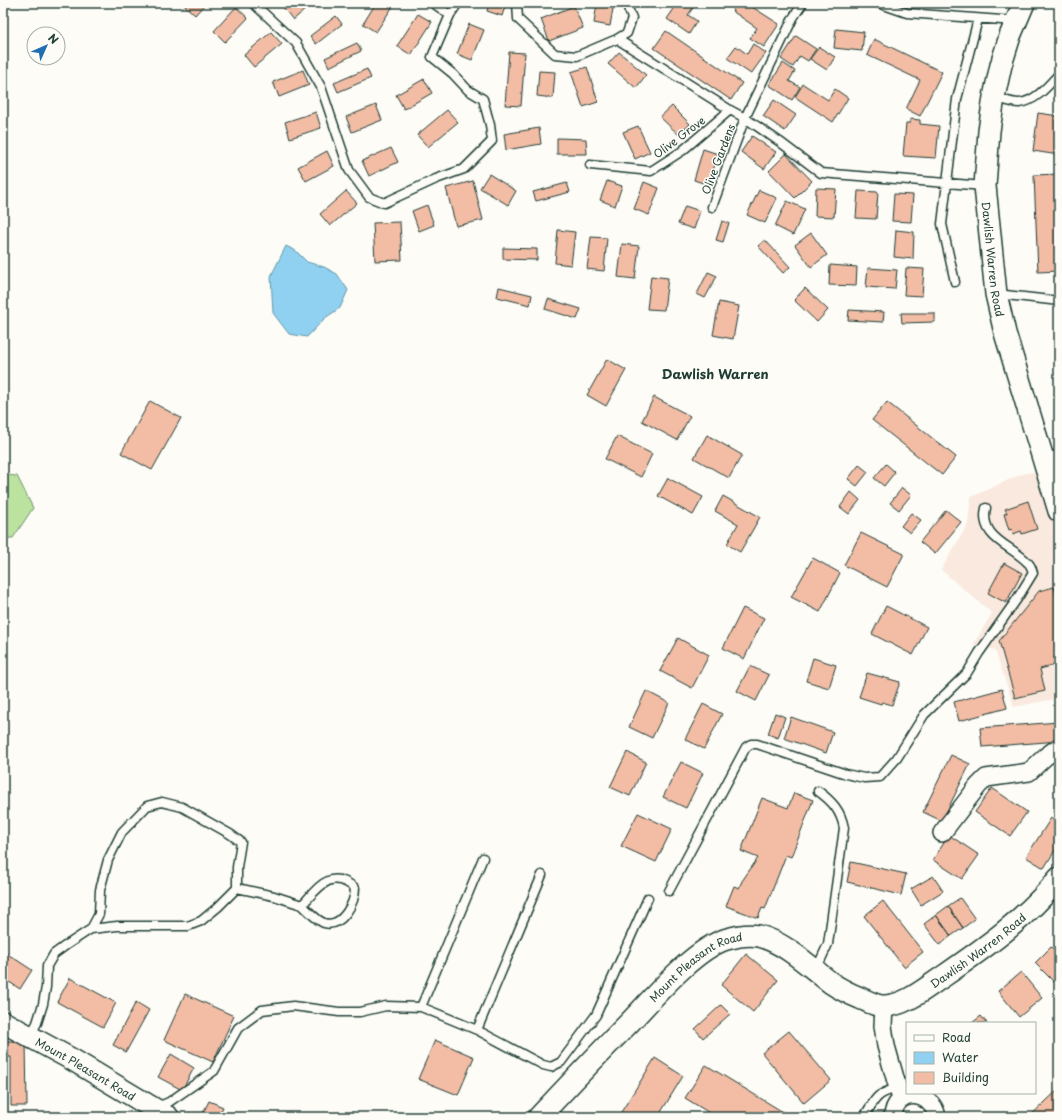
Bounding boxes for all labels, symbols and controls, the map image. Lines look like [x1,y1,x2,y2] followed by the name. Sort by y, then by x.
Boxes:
[26,26,66,66] north arrow
[44,29,63,48] text: N
[649,112,709,162] street label: Olive Grove
[697,121,739,197] street label: Olive Gardens
[978,201,1009,318] street label: Dawlish Warren Road
[661,364,769,383] district label: Dawlish Warren
[926,909,1029,992] street label: Dawlish Warren Road
[645,927,743,1006] street label: Mount Pleasant Road
[906,1022,1036,1094] legend
[942,1028,971,1046] text: Road
[33,1033,139,1104] street label: Mount Pleasant Road
[942,1048,979,1066] text: Water
[942,1068,989,1086] text: Building

